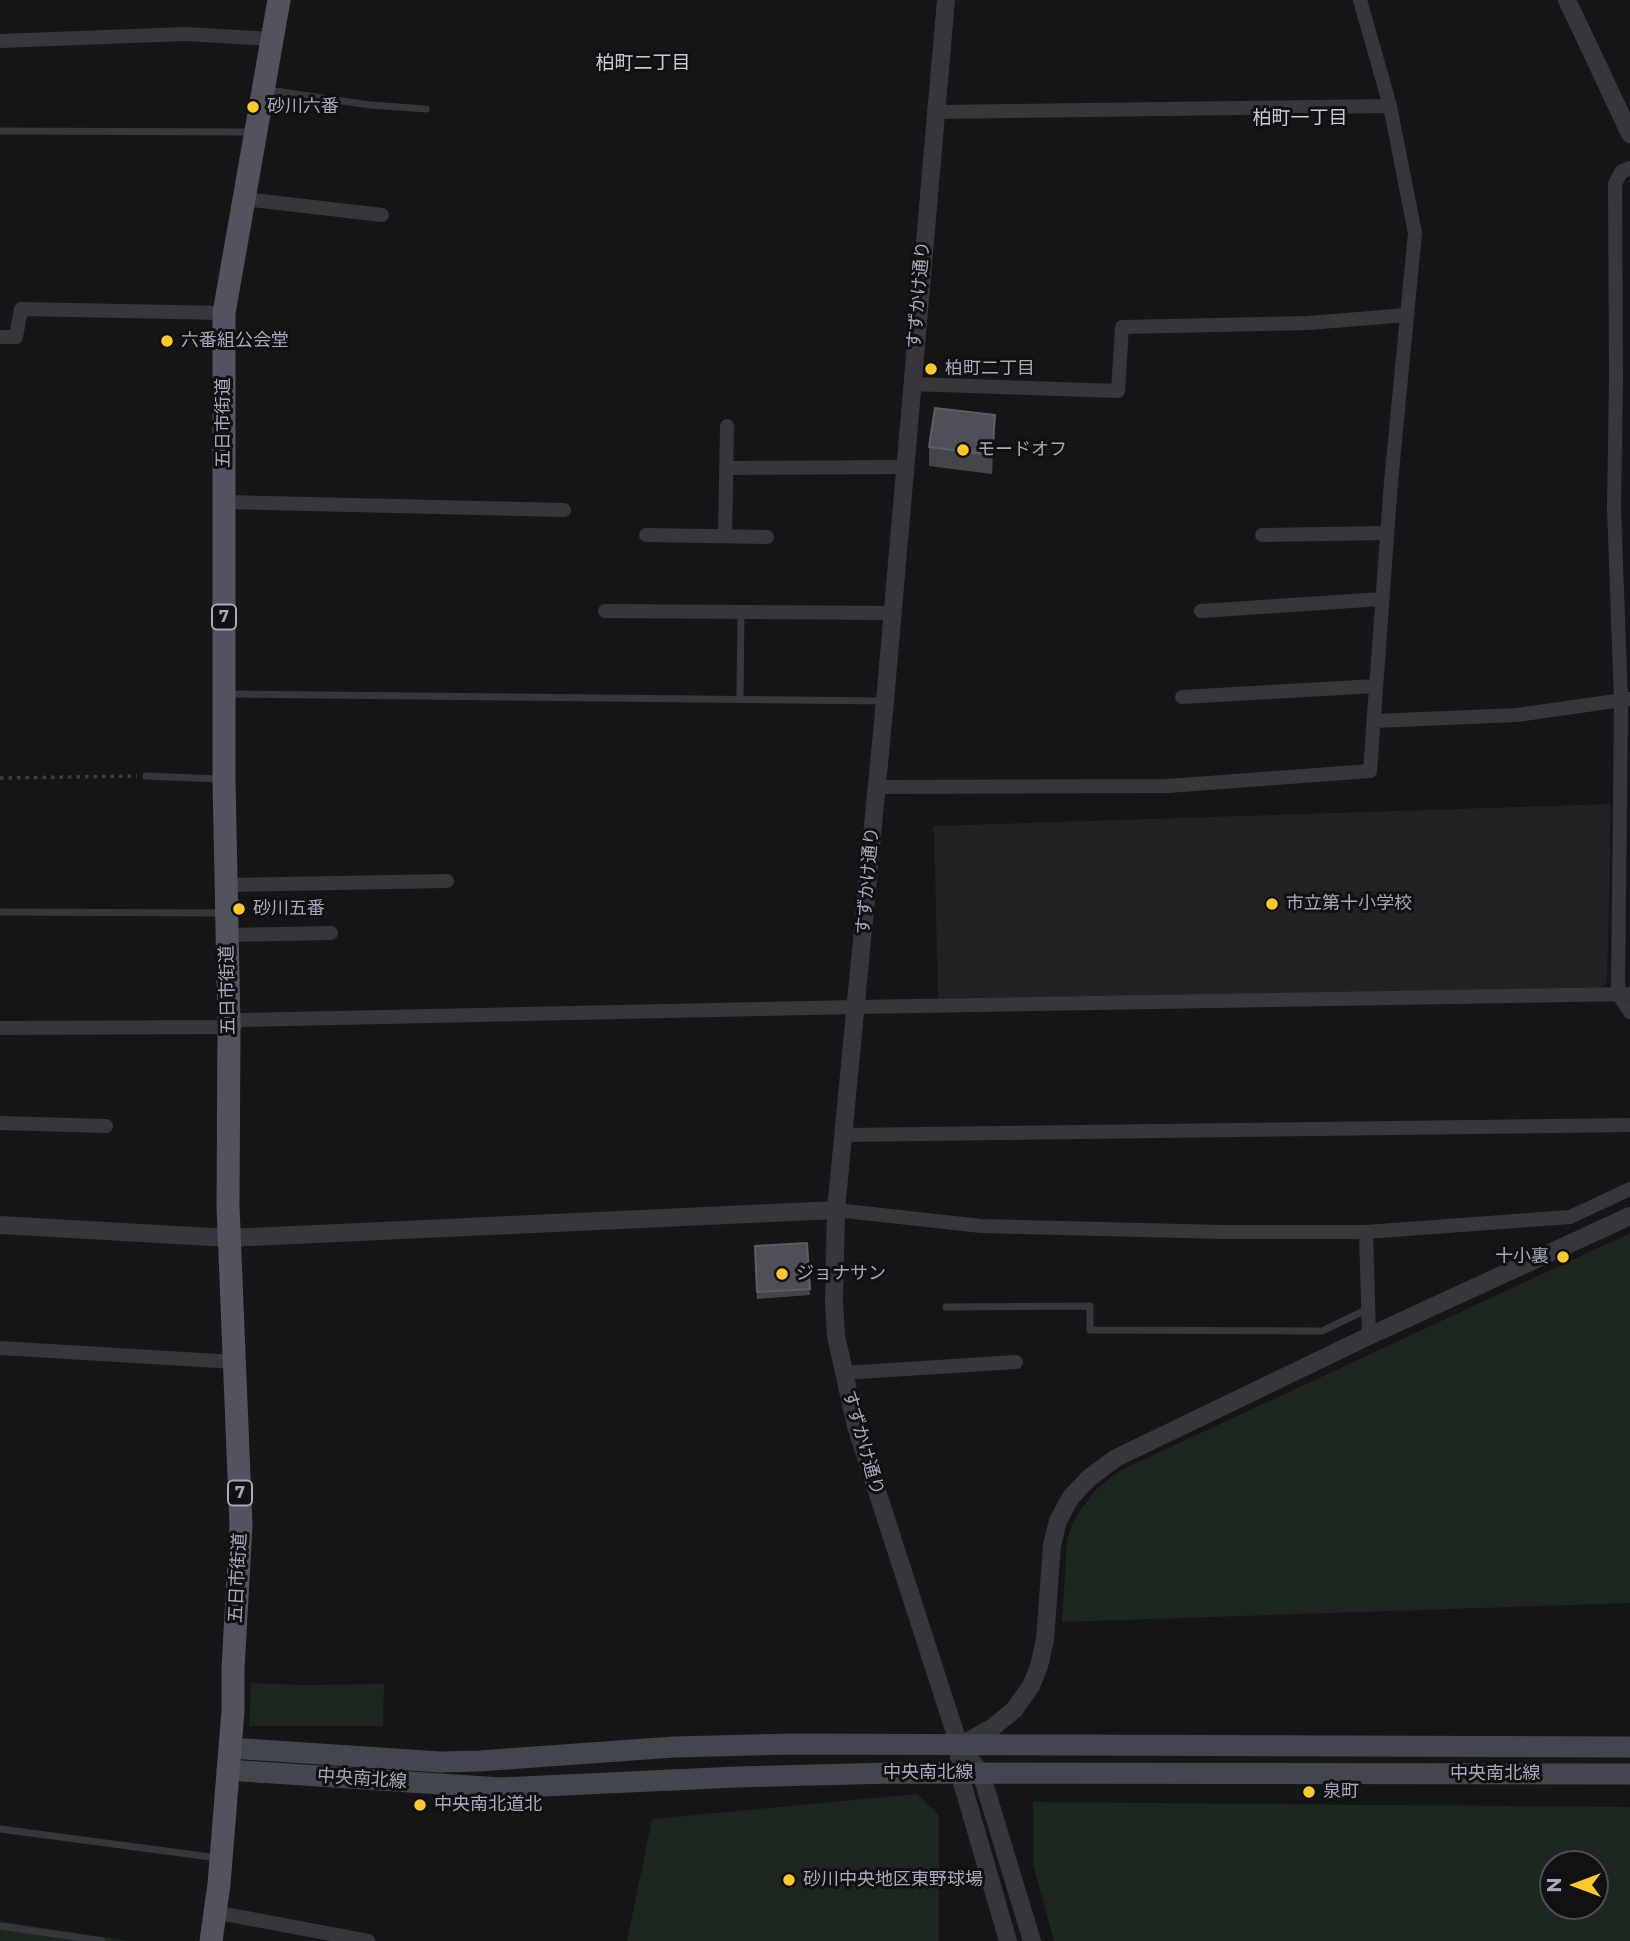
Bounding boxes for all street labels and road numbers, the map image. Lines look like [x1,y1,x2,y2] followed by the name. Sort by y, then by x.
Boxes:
[904,240,934,350] street label: すずかけ通り
[213,378,235,468] street label: 五日市街道
[212,604,236,630] road number: 7
[853,826,883,936] street label: すずかけ通り
[216,945,240,1035] street label: 五日市街道
[838,1388,888,1498] street label: すずかけ通り
[228,1480,252,1506] road number: 7
[225,1532,251,1624] street label: 五日市街道
[883,1762,973,1784] street label: 中央南北線
[1450,1763,1540,1785] street label: 中央南北線
[316,1765,408,1793] street label: 中央南北線

